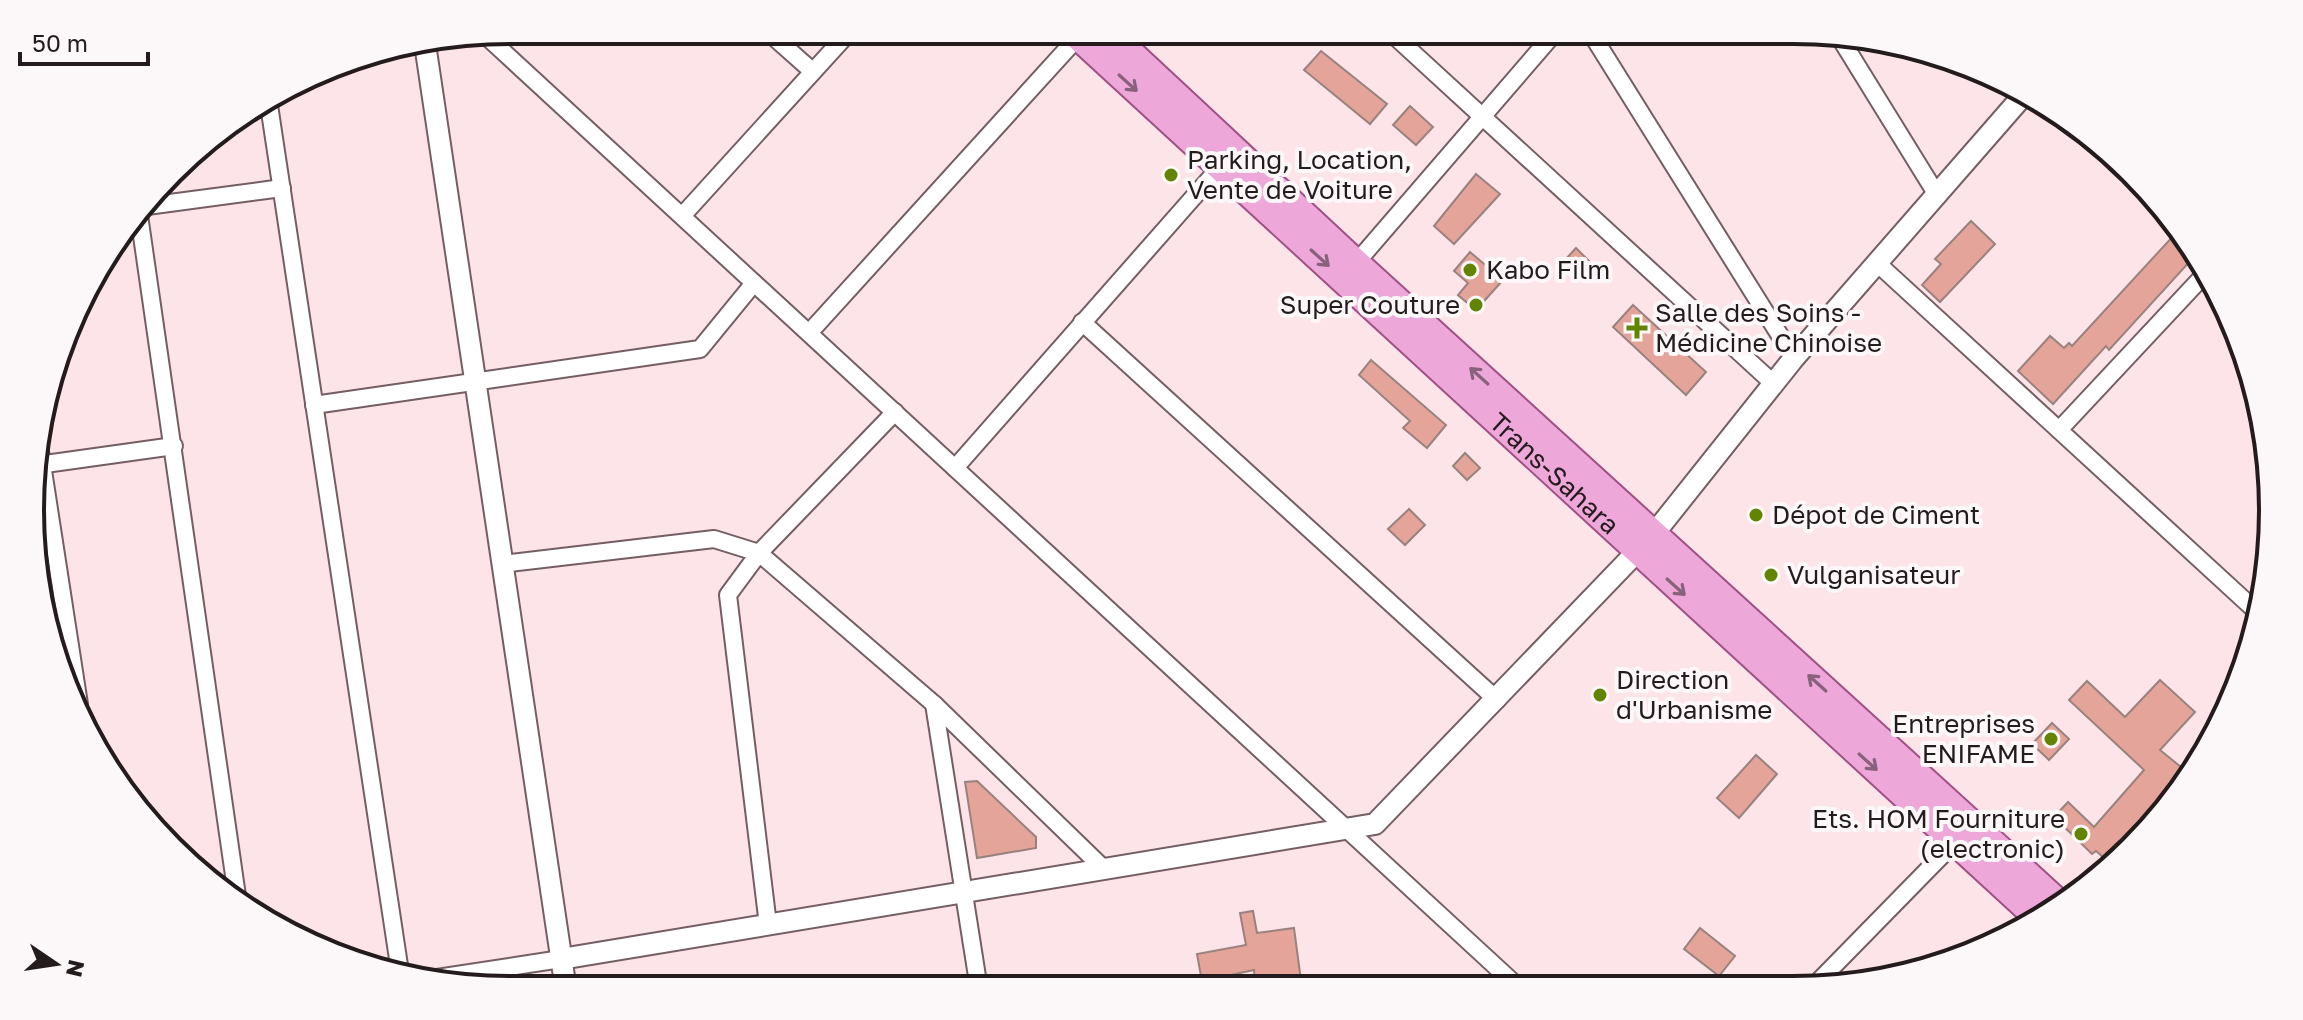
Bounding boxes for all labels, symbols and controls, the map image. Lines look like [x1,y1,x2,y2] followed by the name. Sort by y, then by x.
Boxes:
[20,16,148,66] scale bar
[32,28,88,57] text: 50 m
[1118,73,1138,91] one-way arrow
[1187,144,1412,205] place label: Parking, Location, Vente de Voiture
[1162,166,1180,184] marker: Parking, Location, Vente de Voiture
[1310,248,1330,266] one-way arrow
[1486,254,1610,285] place label: Kabo Film
[1461,261,1479,279] marker: Kabo Film
[1280,289,1460,320] place label: Super Couture
[1467,296,1485,314] marker: Super Couture
[1655,297,1882,358] place label: Salle des Soins - Médicine Chinoise
[1626,317,1648,339] marker: Salle des Soins - Médicine Chinoise
[1470,368,1490,386] one-way arrow
[1483,406,1626,540] street label: Trans-Sahara
[1772,499,1980,530] place label: Dépot de Ciment
[1747,506,1765,524] marker: Dépot de Ciment
[1787,559,1960,590] place label: Vulganisateur
[1762,566,1780,584] marker: Vulganisateur
[1665,577,1685,595] one-way arrow
[1616,664,1772,725] place label: Direction d'Urbanisme
[1807,674,1827,692] one-way arrow
[1591,686,1609,704] marker: Direction d'Urbanisme
[1892,708,2035,769] place label: Entreprises ENIFAME
[2042,730,2060,748] marker: Entreprises ENIFAME
[1857,752,1877,770] one-way arrow
[1812,803,2065,864] place label: Ets. HOM Fourniture (electronic)
[2072,825,2090,843] marker: Ets. HOM Fourniture (electronic)
[16,924,96,1004] north arrow
[61,957,91,980] text: N

